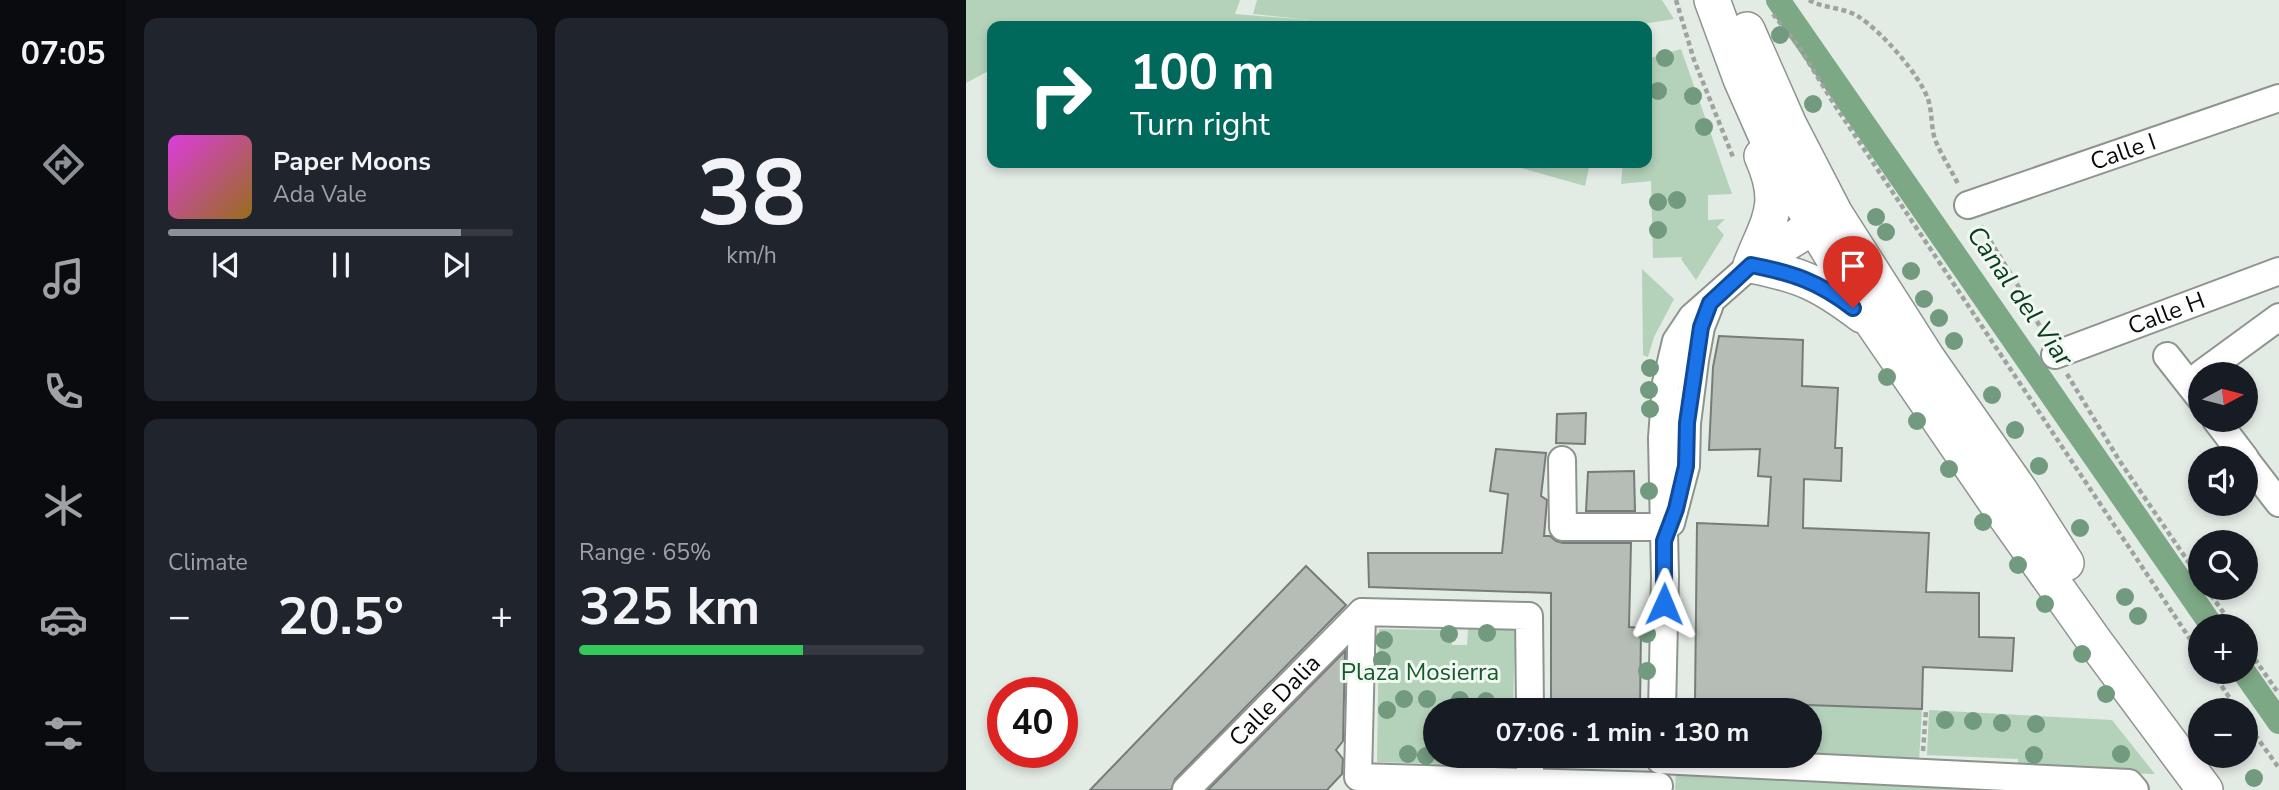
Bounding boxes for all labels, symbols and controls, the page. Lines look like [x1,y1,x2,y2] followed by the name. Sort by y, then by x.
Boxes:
[21,32,105,75] text: 07:05
[1130,39,1274,106] text: 100 m
[1015,49,1106,140] icon: right
[1130,103,1270,146] text: Turn right
[2086,126,2160,178] street label: Calle I
[697,132,806,256] text: 38
[39,140,88,189] icon: directions
[273,144,431,179] text: Paper Moons
[273,179,367,210] text: Ada Vale
[1959,219,2082,374] water label: Canal del Viar
[1823,236,1883,308] pin
[726,240,777,271] text: km/h
[207,246,245,284] icon: previous
[322,246,360,284] icon: pause
[437,246,475,284] icon: next
[1834,247,1872,285] icon: arrive
[39,254,88,303] icon: music
[2123,284,2209,342] street label: Calle H
[2188,362,2258,432] north arrow
[2188,362,2258,768] map controls
[39,367,88,416] icon: phone
[2188,446,2258,516] button: sound
[39,481,88,530] icon: climate
[2188,530,2258,600] button: search
[579,537,711,568] text: Range · 65%
[168,547,248,578] text: Climate
[1627,567,1701,641] position arrow
[579,571,760,642] text: 325 km
[277,581,404,652] text: 20.5°
[168,591,191,642] text: −
[490,591,513,642] text: +
[39,595,88,644] icon: car
[2188,614,2258,684] button: +
[1222,647,1327,753] street label: Calle Dalia
[1341,656,1499,688] park label: Plaza Mosierra
[987,677,1078,768] speed limit sign: 40
[2188,698,2258,768] button: −
[39,709,88,758] icon: filters
[1496,715,1749,750] text: 07:06 · 1 min · 130 m

